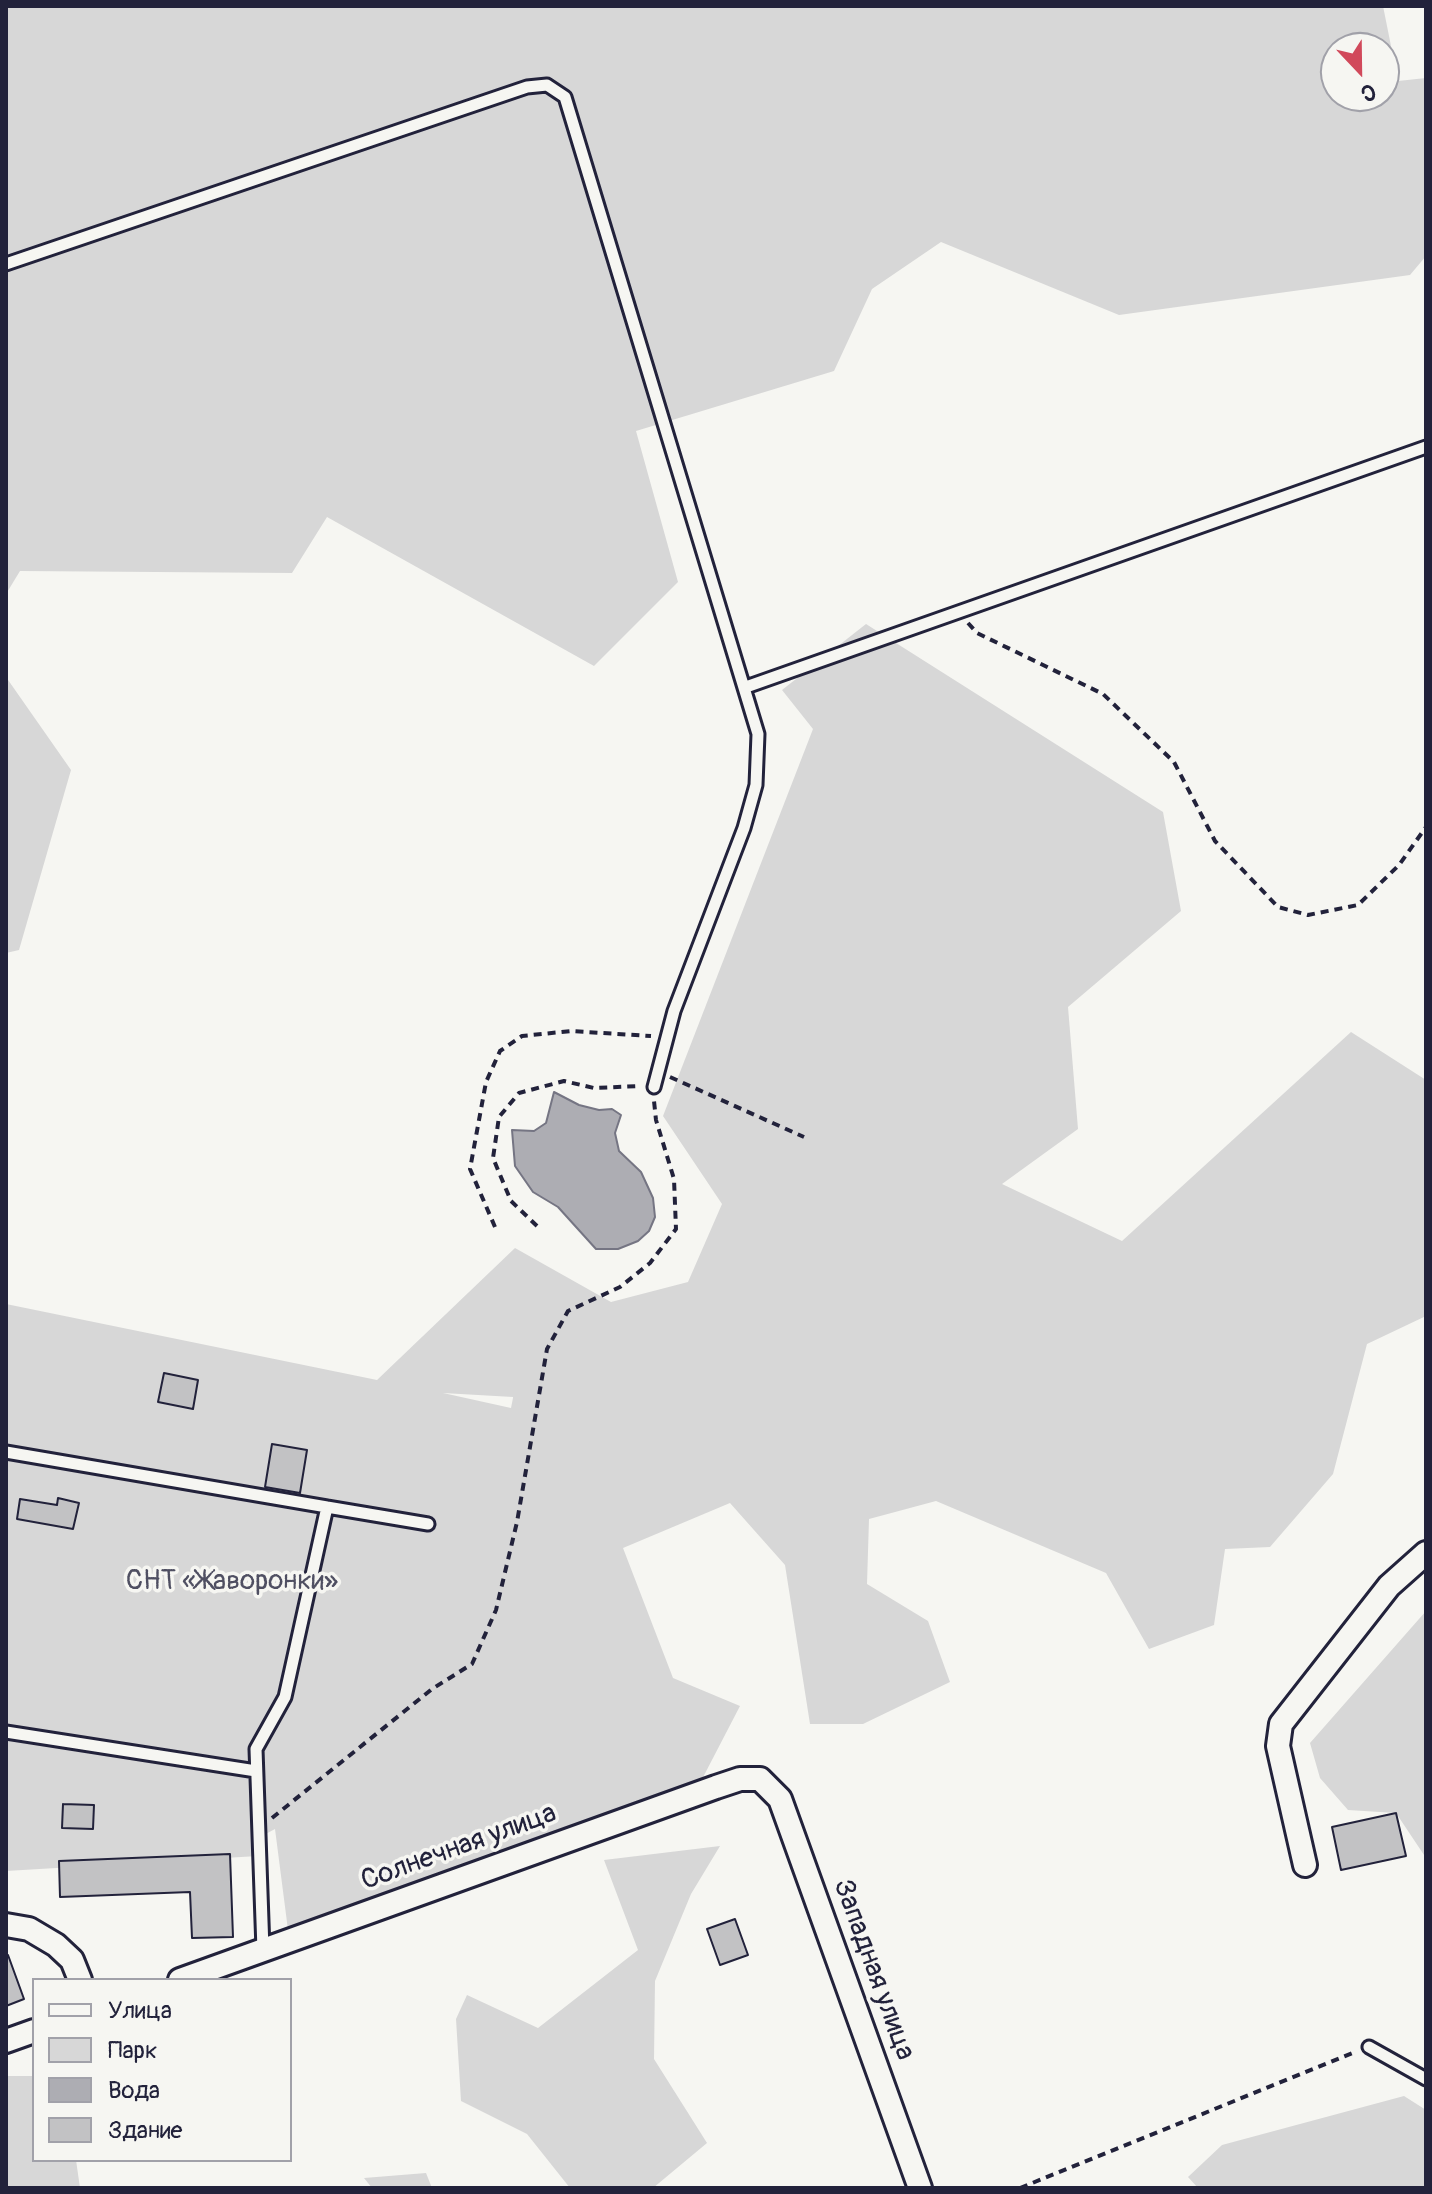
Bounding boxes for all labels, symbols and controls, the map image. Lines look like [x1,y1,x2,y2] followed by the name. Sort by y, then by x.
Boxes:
[1320,32,1400,112] north arrow
[1357,77,1380,108] text: С
[126,1565,338,1599] park label: СНТ «Жаворонки»
[357,1797,561,1899] street label: Солнечная улица
[825,1875,921,2065] street label: Западная улица
[32,1978,292,2162] legend
[108,1996,172,2025] text: Улица
[108,2036,157,2065] text: Парк
[108,2076,160,2105] text: Вода
[108,2116,182,2145] text: Здание

